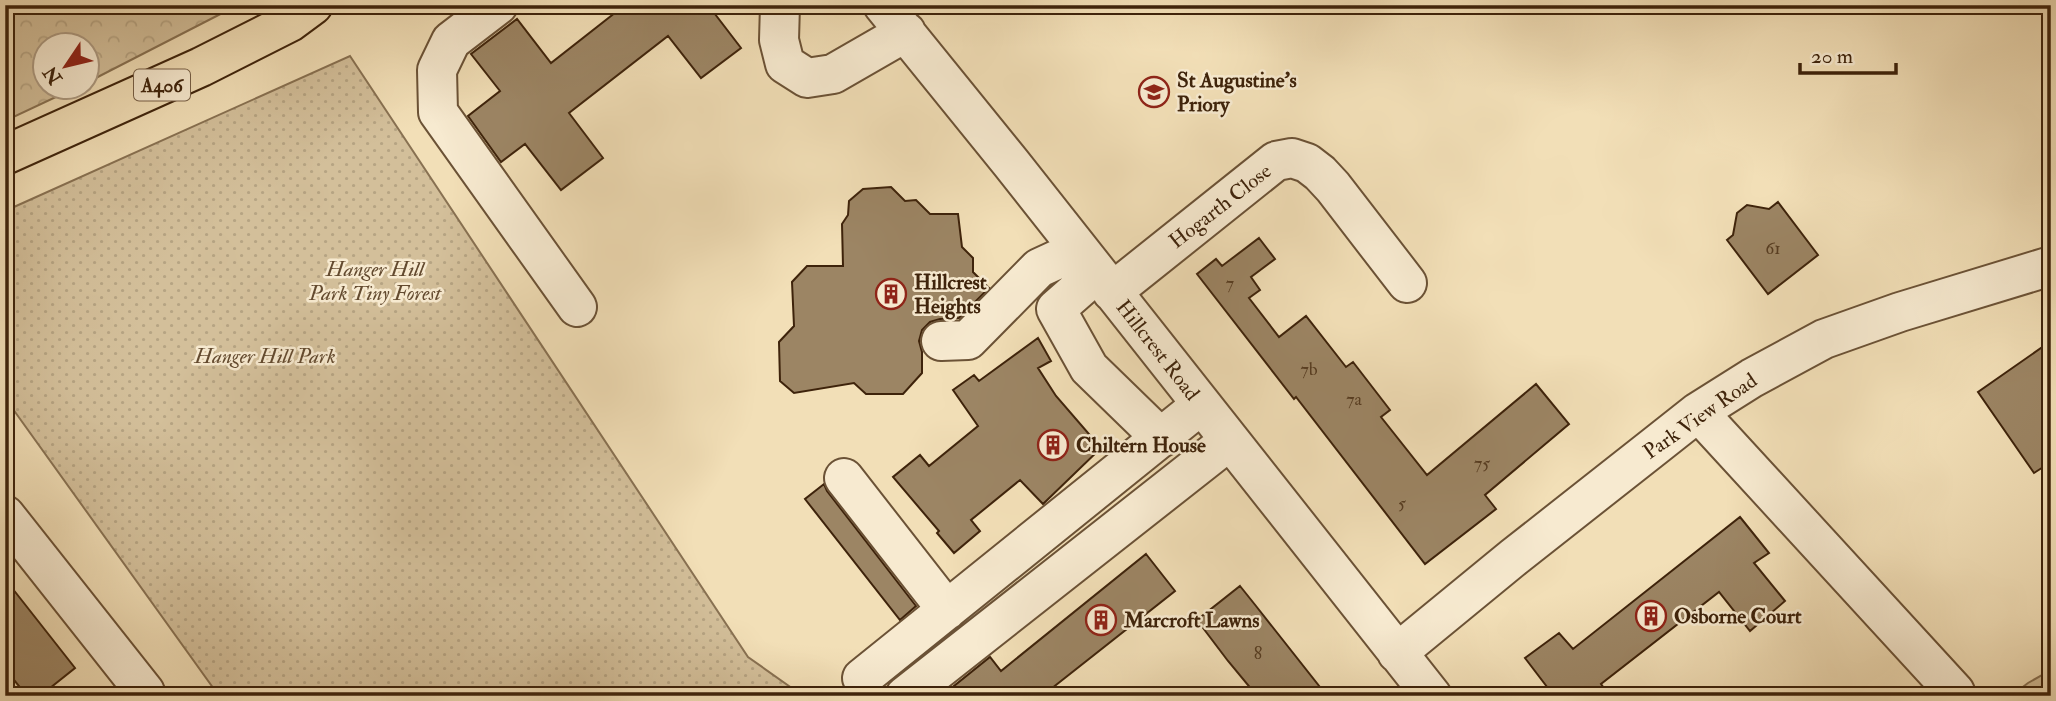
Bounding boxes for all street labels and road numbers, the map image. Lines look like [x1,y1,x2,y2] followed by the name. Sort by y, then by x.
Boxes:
[134,69,190,100] road number: A406
[1164,158,1277,255] street label: Hogarth Close
[1110,294,1206,407] street label: Hillcrest Road
[1638,367,1763,466] street label: Park View Road

